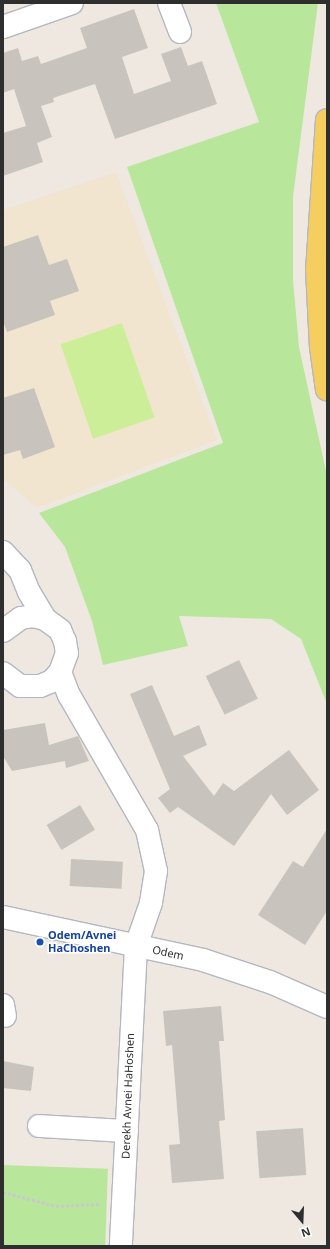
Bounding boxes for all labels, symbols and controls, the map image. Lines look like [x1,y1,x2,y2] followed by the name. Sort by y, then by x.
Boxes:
[48,929,116,955] place label: Odem/Avnei HaChoshen
[35,937,45,947] marker: Odem/Avnei HaChoshen
[151,943,185,963] street label: Odem
[119,1033,137,1159] street label: Derekh Avnei HaHoshen
[282,1201,322,1241] north arrow
[299,1224,313,1241] text: N

